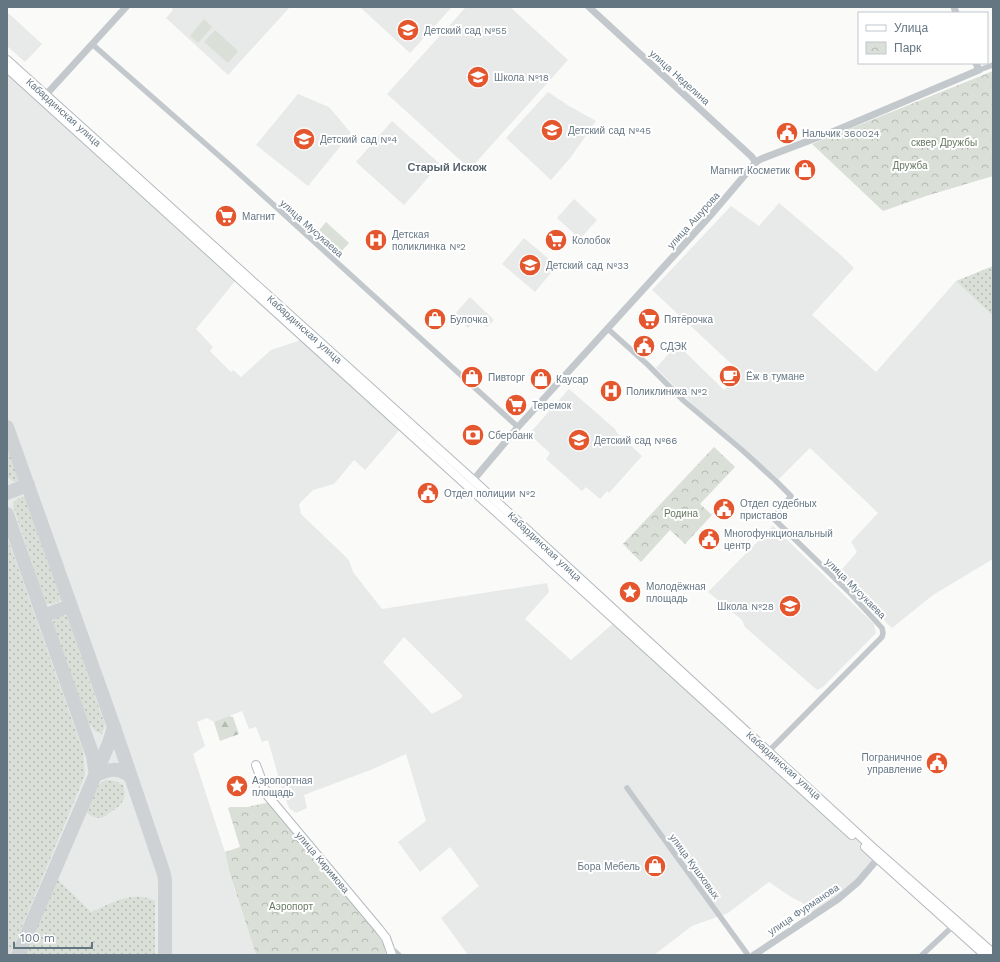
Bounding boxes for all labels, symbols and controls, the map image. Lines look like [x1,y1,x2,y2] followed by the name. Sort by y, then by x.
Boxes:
[858,12,988,64] legend
[395,17,421,43] school or university icon: Детский сад №55
[894,21,928,35] text: Улица
[424,25,507,36] place label: Детский сад №55
[894,41,922,55] text: Парк
[647,48,712,108] street label: улица Неделина
[465,64,491,90] school or university icon: Школа №18
[494,72,549,83] place label: Школа №18
[24,76,103,149] street label: Кабардинская улица
[539,117,565,143] school or university icon: Детский сад №45
[774,120,800,146] public building icon: Нальчик 360024
[568,125,651,136] place label: Детский сад №45
[291,126,317,152] school or university icon: Детский сад №4
[802,128,880,139] place label: Нальчик 360024
[320,134,397,145] place label: Детский сад №4
[911,137,977,148] park label: сквер Дружбы
[792,157,818,183] shop icon: Магнит Косметик
[892,160,928,171] park label: Дружба
[407,161,487,174] district label: Старый Искож
[710,165,791,176] place label: Магнит Косметик
[665,189,722,251] street label: улица Ашурова
[278,197,346,260] street label: улица Мусукаева
[213,203,239,229] supermarket icon: Магнит
[242,211,276,222] place label: Магнит
[363,227,389,253] hospital icon: Детская поликлинка №2
[543,227,569,253] supermarket icon: Колобок
[392,229,466,252] place label: Детская поликлинка №2
[572,235,611,246] place label: Колобок
[517,252,543,278] school or university icon: Детский сад №33
[546,260,629,271] place label: Детский сад №33
[265,293,344,366] street label: Кабардинская улица
[422,306,448,332] shop icon: Булочка
[636,306,662,332] supermarket icon: Пятёрочка
[450,314,488,325] place label: Булочка
[664,314,713,325] place label: Пятёрочка
[631,333,657,359] public building icon: СДЭК
[660,341,687,352] place label: СДЭК
[717,363,743,389] cafe icon: Ёж в тумане
[459,364,485,390] shop icon: Пивторг
[528,366,554,392] shop icon: Каусар
[746,371,805,382] place label: Ёж в тумане
[488,372,525,383] place label: Пивторг
[556,374,589,385] place label: Каусар
[598,378,624,404] hospital icon: Поликлиника №2
[626,386,707,397] place label: Поликлиника №2
[503,392,529,418] supermarket icon: Теремок
[532,400,572,411] place label: Теремок
[460,422,486,448] bank icon: Сбербанк
[566,427,592,453] school or university icon: Детский сад №66
[488,430,534,441] place label: Сбербанк
[594,435,677,446] place label: Детский сад №66
[415,480,441,506] public building icon: Отдел полиции №2
[444,488,536,499] place label: Отдел полиции №2
[711,496,737,522] public building icon: Отдел судебных приставов
[740,498,817,521] place label: Отдел судебных приставов
[664,508,698,519] park label: Родина
[506,510,584,583] street label: Кабардинская улица
[696,526,722,552] public building icon: Многофункциональный центр
[724,528,833,551] place label: Многофункциональный центр
[823,556,888,621] street label: улица Мусукаева
[617,579,643,605] place icon: Молодёжная площадь
[646,581,706,604] place label: Молодёжная площадь
[777,593,803,619] school or university icon: Школа №28
[717,601,774,612] place label: Школа №28
[744,729,823,802] street label: Кабардинская улица
[924,750,950,776] public building icon: Пограничное управление
[862,752,922,775] place label: Пограничное управление
[224,773,250,799] place icon: Аэропортная площадь
[252,775,313,798] place label: Аэропортная площадь
[294,829,352,896] street label: улица Киримова
[667,832,722,901] street label: улица Кушховых
[642,853,668,879] shop icon: Бора Мебель
[578,861,640,872] place label: Бора Мебель
[766,881,841,937] street label: улица Фурманова
[269,901,313,912] park label: Аэропорт
[14,924,92,950] scale bar
[20,931,55,945] text: 100 m

